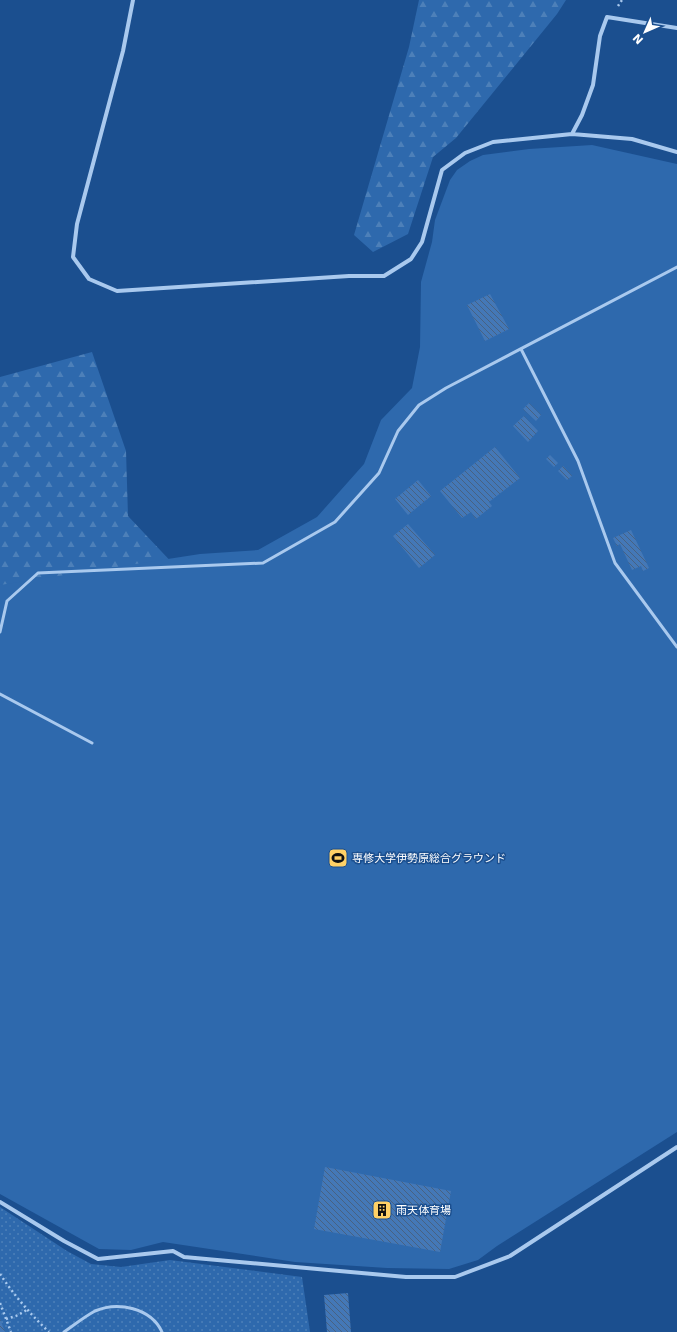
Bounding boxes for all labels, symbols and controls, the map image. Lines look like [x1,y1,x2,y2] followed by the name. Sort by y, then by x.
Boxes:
[625,12,665,52] north arrow
[630,31,646,47] text: N
[327,847,349,869] sports icon: 専修大学伊勢原総合グラウンド
[352,852,506,865] place label: 専修大学伊勢原総合グラウンド
[371,1199,393,1221] building icon: 雨天体育場
[396,1204,451,1217] place label: 雨天体育場

